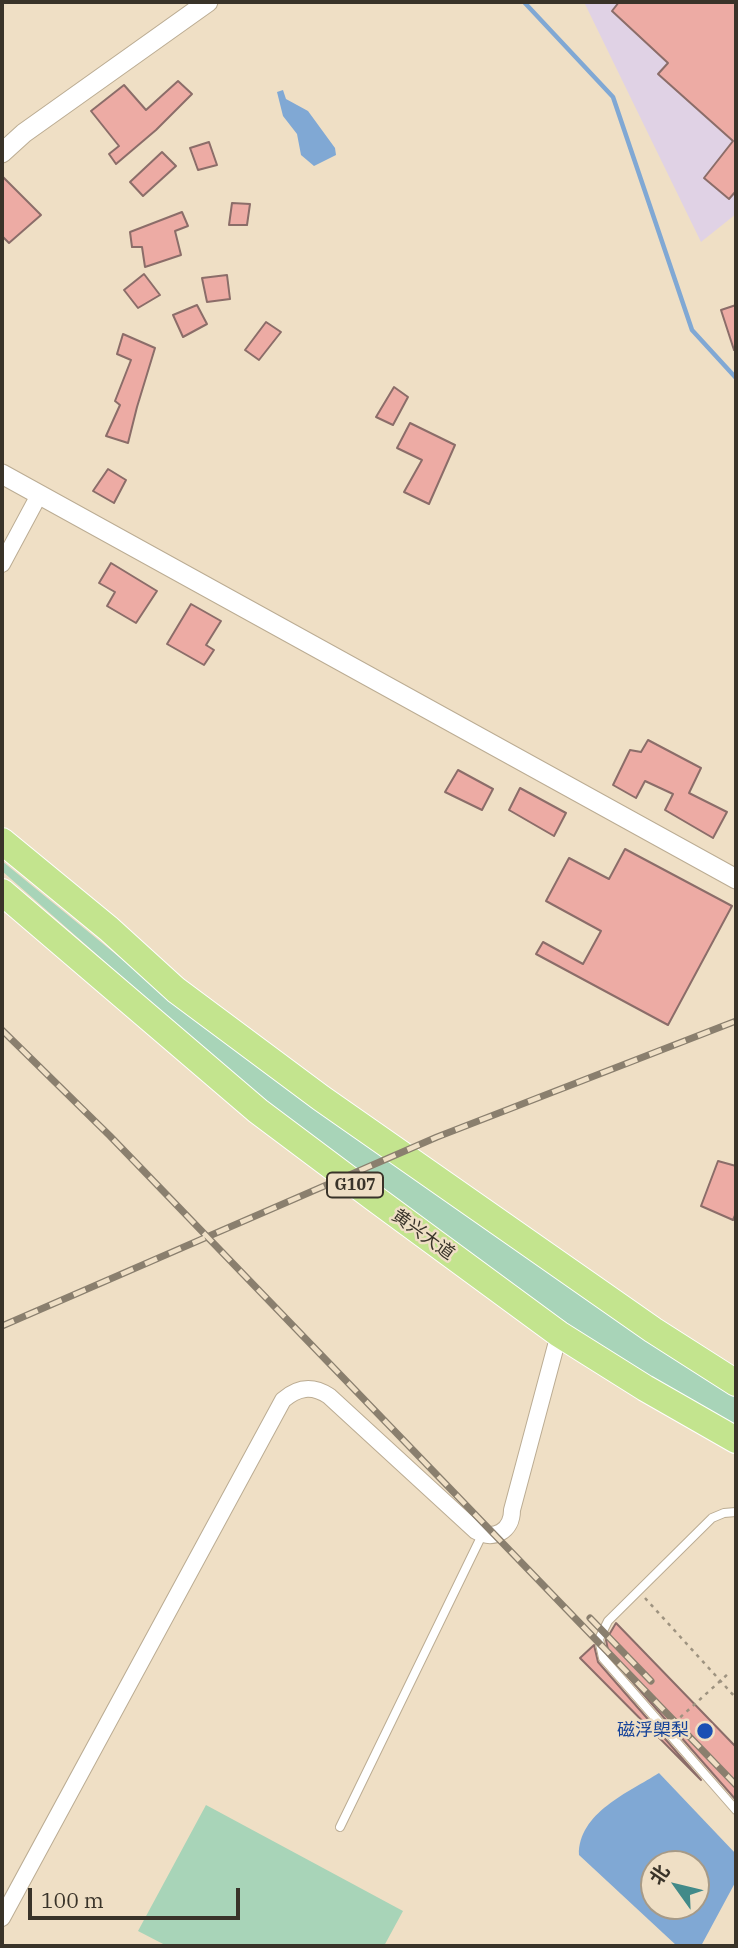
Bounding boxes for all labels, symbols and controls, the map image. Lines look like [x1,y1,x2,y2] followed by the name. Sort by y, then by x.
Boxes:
[327,1172,383,1198] road number: G107
[388,1205,458,1265] street label: 黄兴大道
[617,1720,689,1742] place label: 磁浮㮾梨
[695,1721,715,1741] marker: 磁浮㮾梨
[640,1850,710,1920] north arrow
[644,1860,675,1889] text: 北
[32,1874,243,1918] scale bar
[41,1886,104,1914] text: 100 m

